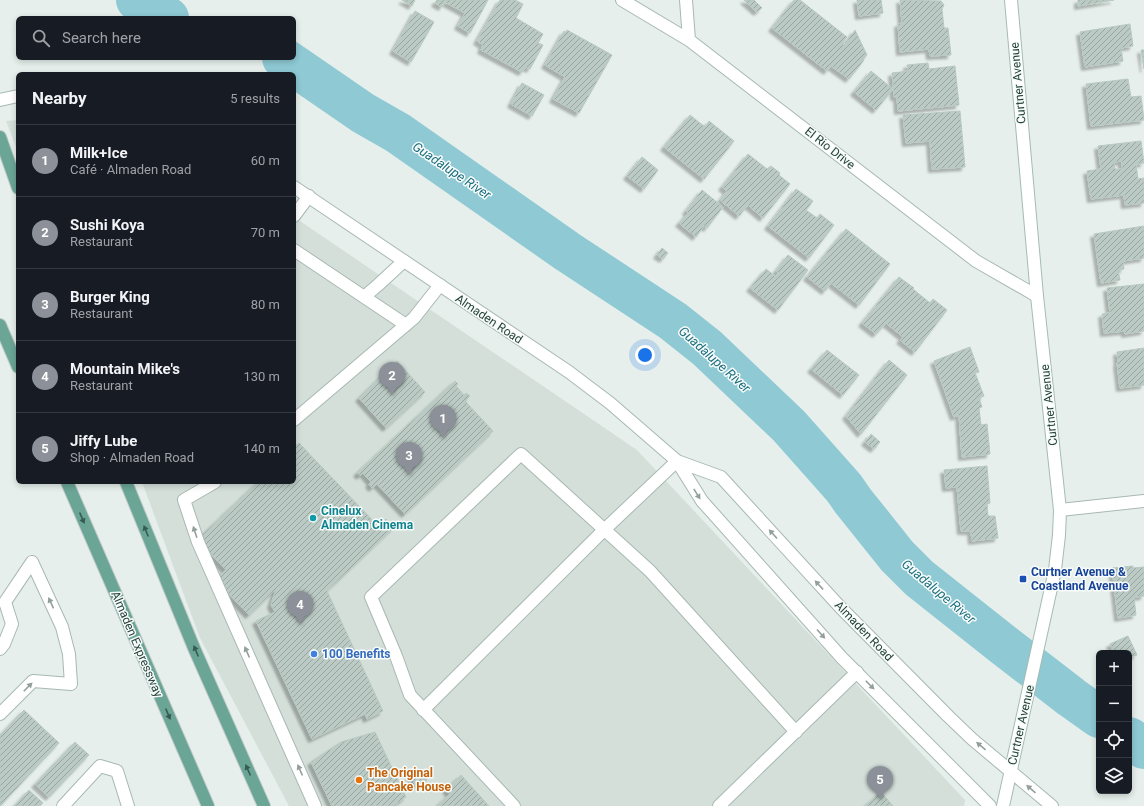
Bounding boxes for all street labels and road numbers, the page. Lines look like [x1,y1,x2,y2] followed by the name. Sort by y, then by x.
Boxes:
[1007,42,1029,124] street label: Curtner Avenue
[802,124,858,172] street label: El Rio Drive
[453,291,525,347] street label: Almaden Road
[1038,364,1060,446] street label: Curtner Avenue
[108,589,166,699] street label: Almaden Expressway
[832,598,896,664] street label: Almaden Road
[1005,683,1037,767] street label: Curtner Avenue

